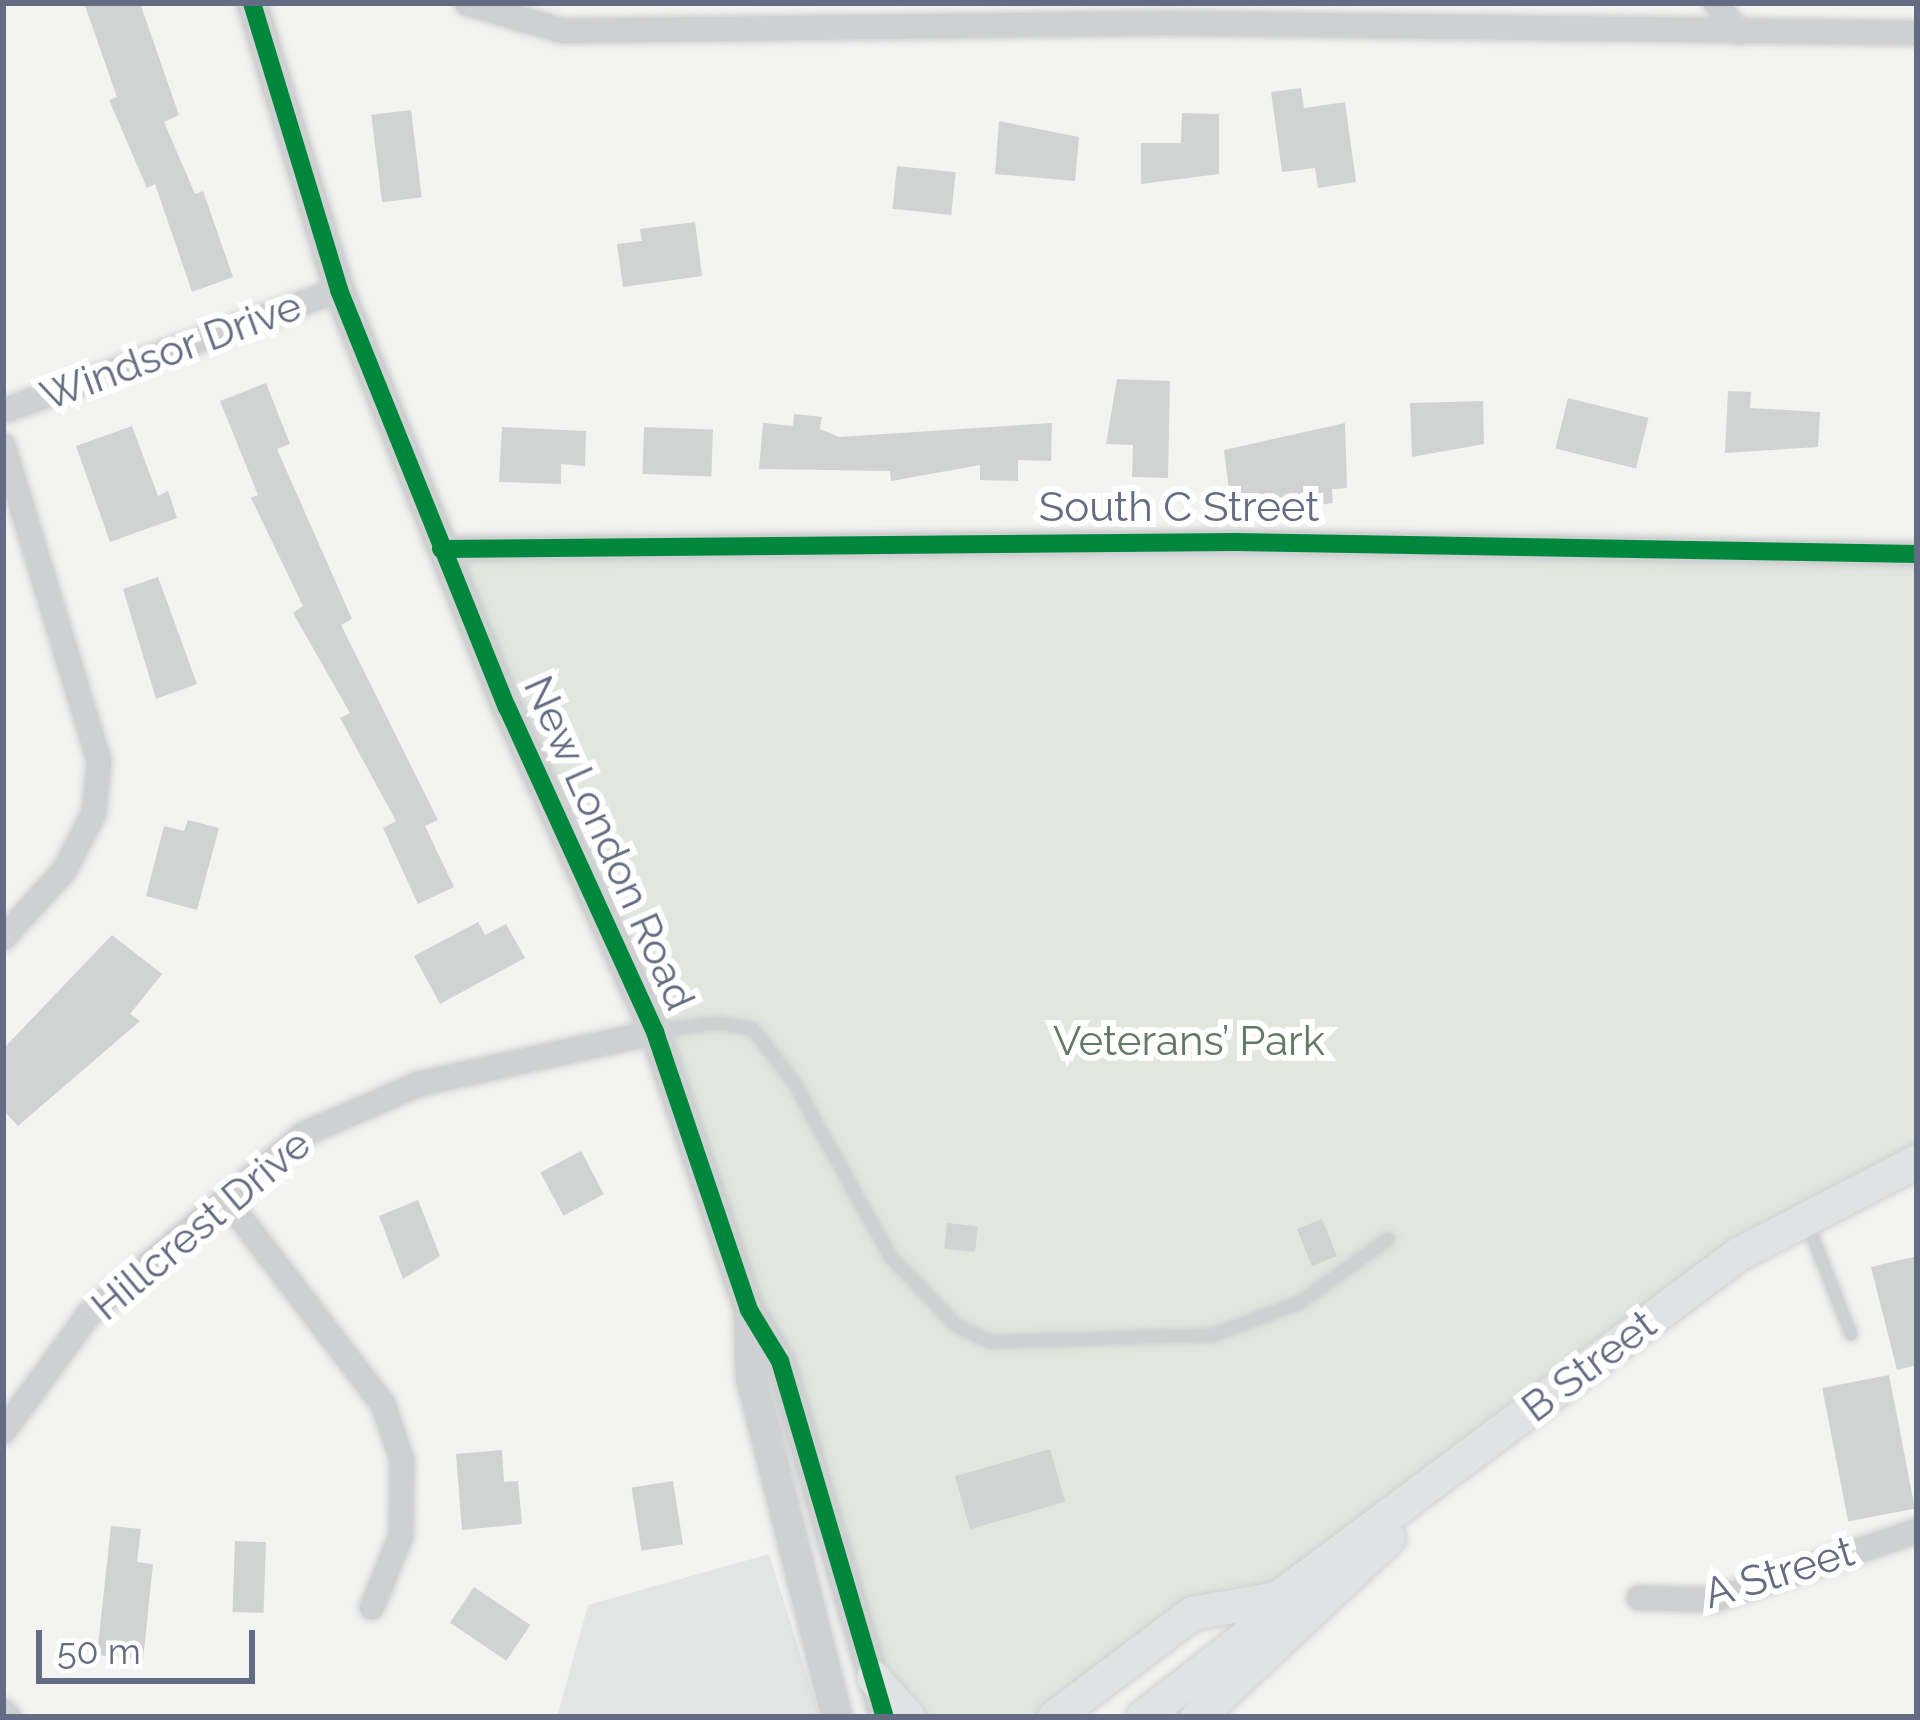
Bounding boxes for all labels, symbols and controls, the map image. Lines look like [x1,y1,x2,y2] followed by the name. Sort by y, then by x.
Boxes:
[33,280,309,422] street label: Windsor Drive
[1039,482,1319,532] street label: South C Street
[512,668,706,1018] street label: New London Road
[1052,1016,1326,1066] park label: Veterans’ Park
[81,1119,321,1331] street label: Hillcrest Drive
[1512,1299,1666,1433] street label: B Street
[1697,1526,1861,1620] street label: A Street
[42,1606,261,1680] scale bar
[57,1630,141,1672] text: 50 m

